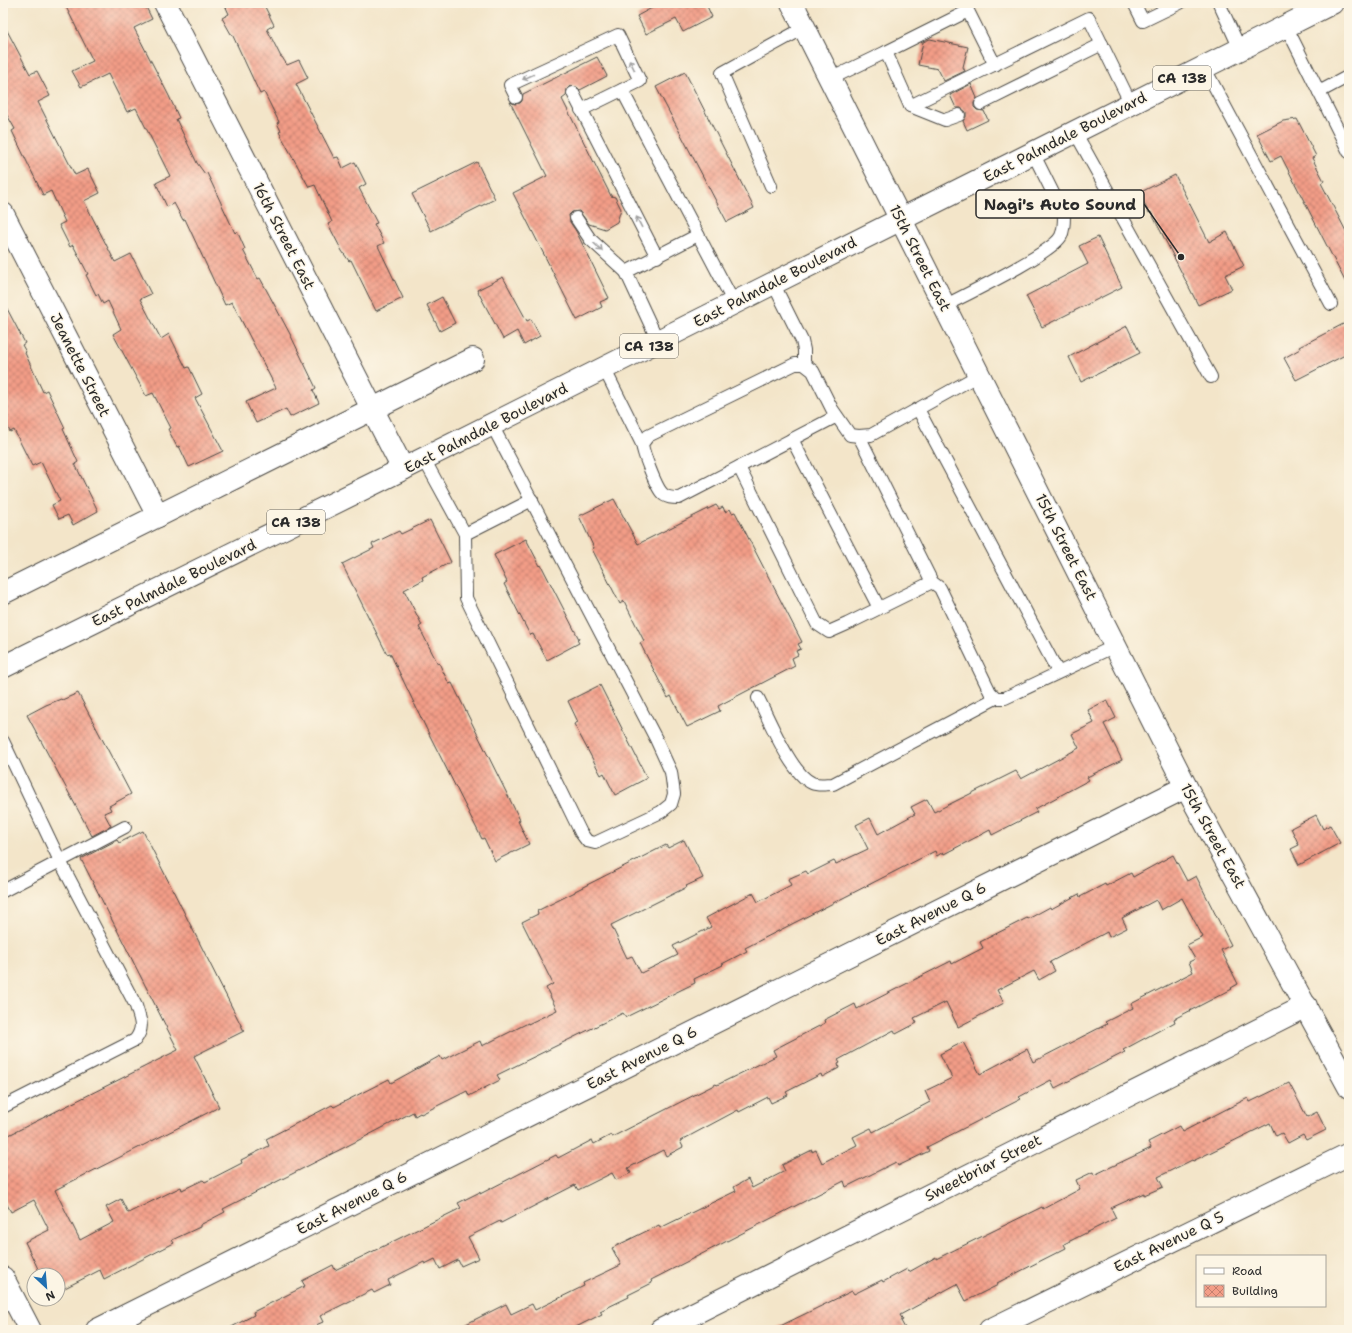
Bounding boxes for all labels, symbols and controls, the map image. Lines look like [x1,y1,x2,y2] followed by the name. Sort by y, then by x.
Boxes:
[628,59,635,71] one-way arrow
[1153,66,1211,90] road number: CA 138
[523,74,535,81] one-way arrow
[980,87,1150,187] street label: East Palmdale Boulevard
[248,179,320,293] street label: 16th Street East
[976,190,1144,218] callout: Nagi's Auto Sound
[984,194,1136,215] text: Nagi's Auto Sound
[884,201,956,315] street label: 15th Street East
[635,216,642,228] one-way arrow
[690,232,860,332] street label: East Palmdale Boulevard
[593,242,603,252] one-way arrow
[45,310,115,420] street label: Jeanette Street
[620,334,678,358] road number: CA 138
[401,378,571,478] street label: East Palmdale Boulevard
[1030,490,1102,604] street label: 15th Street East
[267,510,325,534] road number: CA 138
[88,534,260,632] street label: East Palmdale Boulevard
[1176,780,1250,892] street label: 15th Street East
[872,877,990,951] street label: East Avenue Q 6
[583,1021,701,1095] street label: East Avenue Q 6
[921,1130,1045,1206] street label: Sweetbriar Street
[293,1166,411,1240] street label: East Avenue Q 6
[1111,1207,1227,1277] street label: East Avenue Q 5
[1196,1255,1326,1307] legend
[1232,1263,1263,1279] text: Road
[26,1267,66,1307] north arrow
[1232,1283,1278,1299] text: Building
[43,1287,57,1304] text: N

